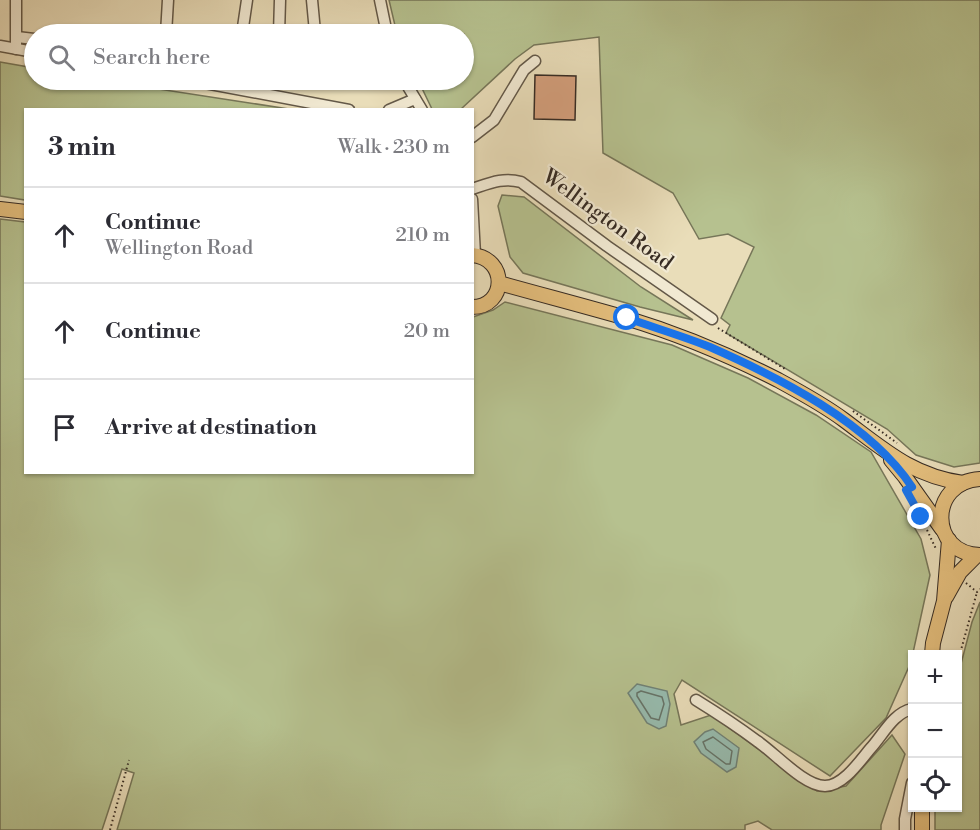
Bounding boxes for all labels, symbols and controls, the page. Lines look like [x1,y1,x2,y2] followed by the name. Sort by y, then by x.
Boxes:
[24,24,474,90] search box
[45,41,78,74] icon: search
[93,44,210,71] text: Search here
[48,131,116,163] text: 3 min
[338,135,450,160] text: Walk · 230 m
[536,163,678,276] street label: Wellington Road
[105,209,201,236] text: Continue
[48,219,81,252] icon: ahead
[395,223,450,248] text: 210 m
[105,236,253,261] text: Wellington Road
[613,304,639,330] route start
[48,315,81,348] icon: ahead
[105,318,201,345] text: Continue
[404,319,450,344] text: 20 m
[48,411,81,444] icon: arrive
[105,414,317,441] text: Arrive at destination
[907,503,933,529] route end
[908,650,962,812] map controls
[908,650,962,704] button: +
[908,704,962,758] button: −
[908,758,962,812] button: locate

